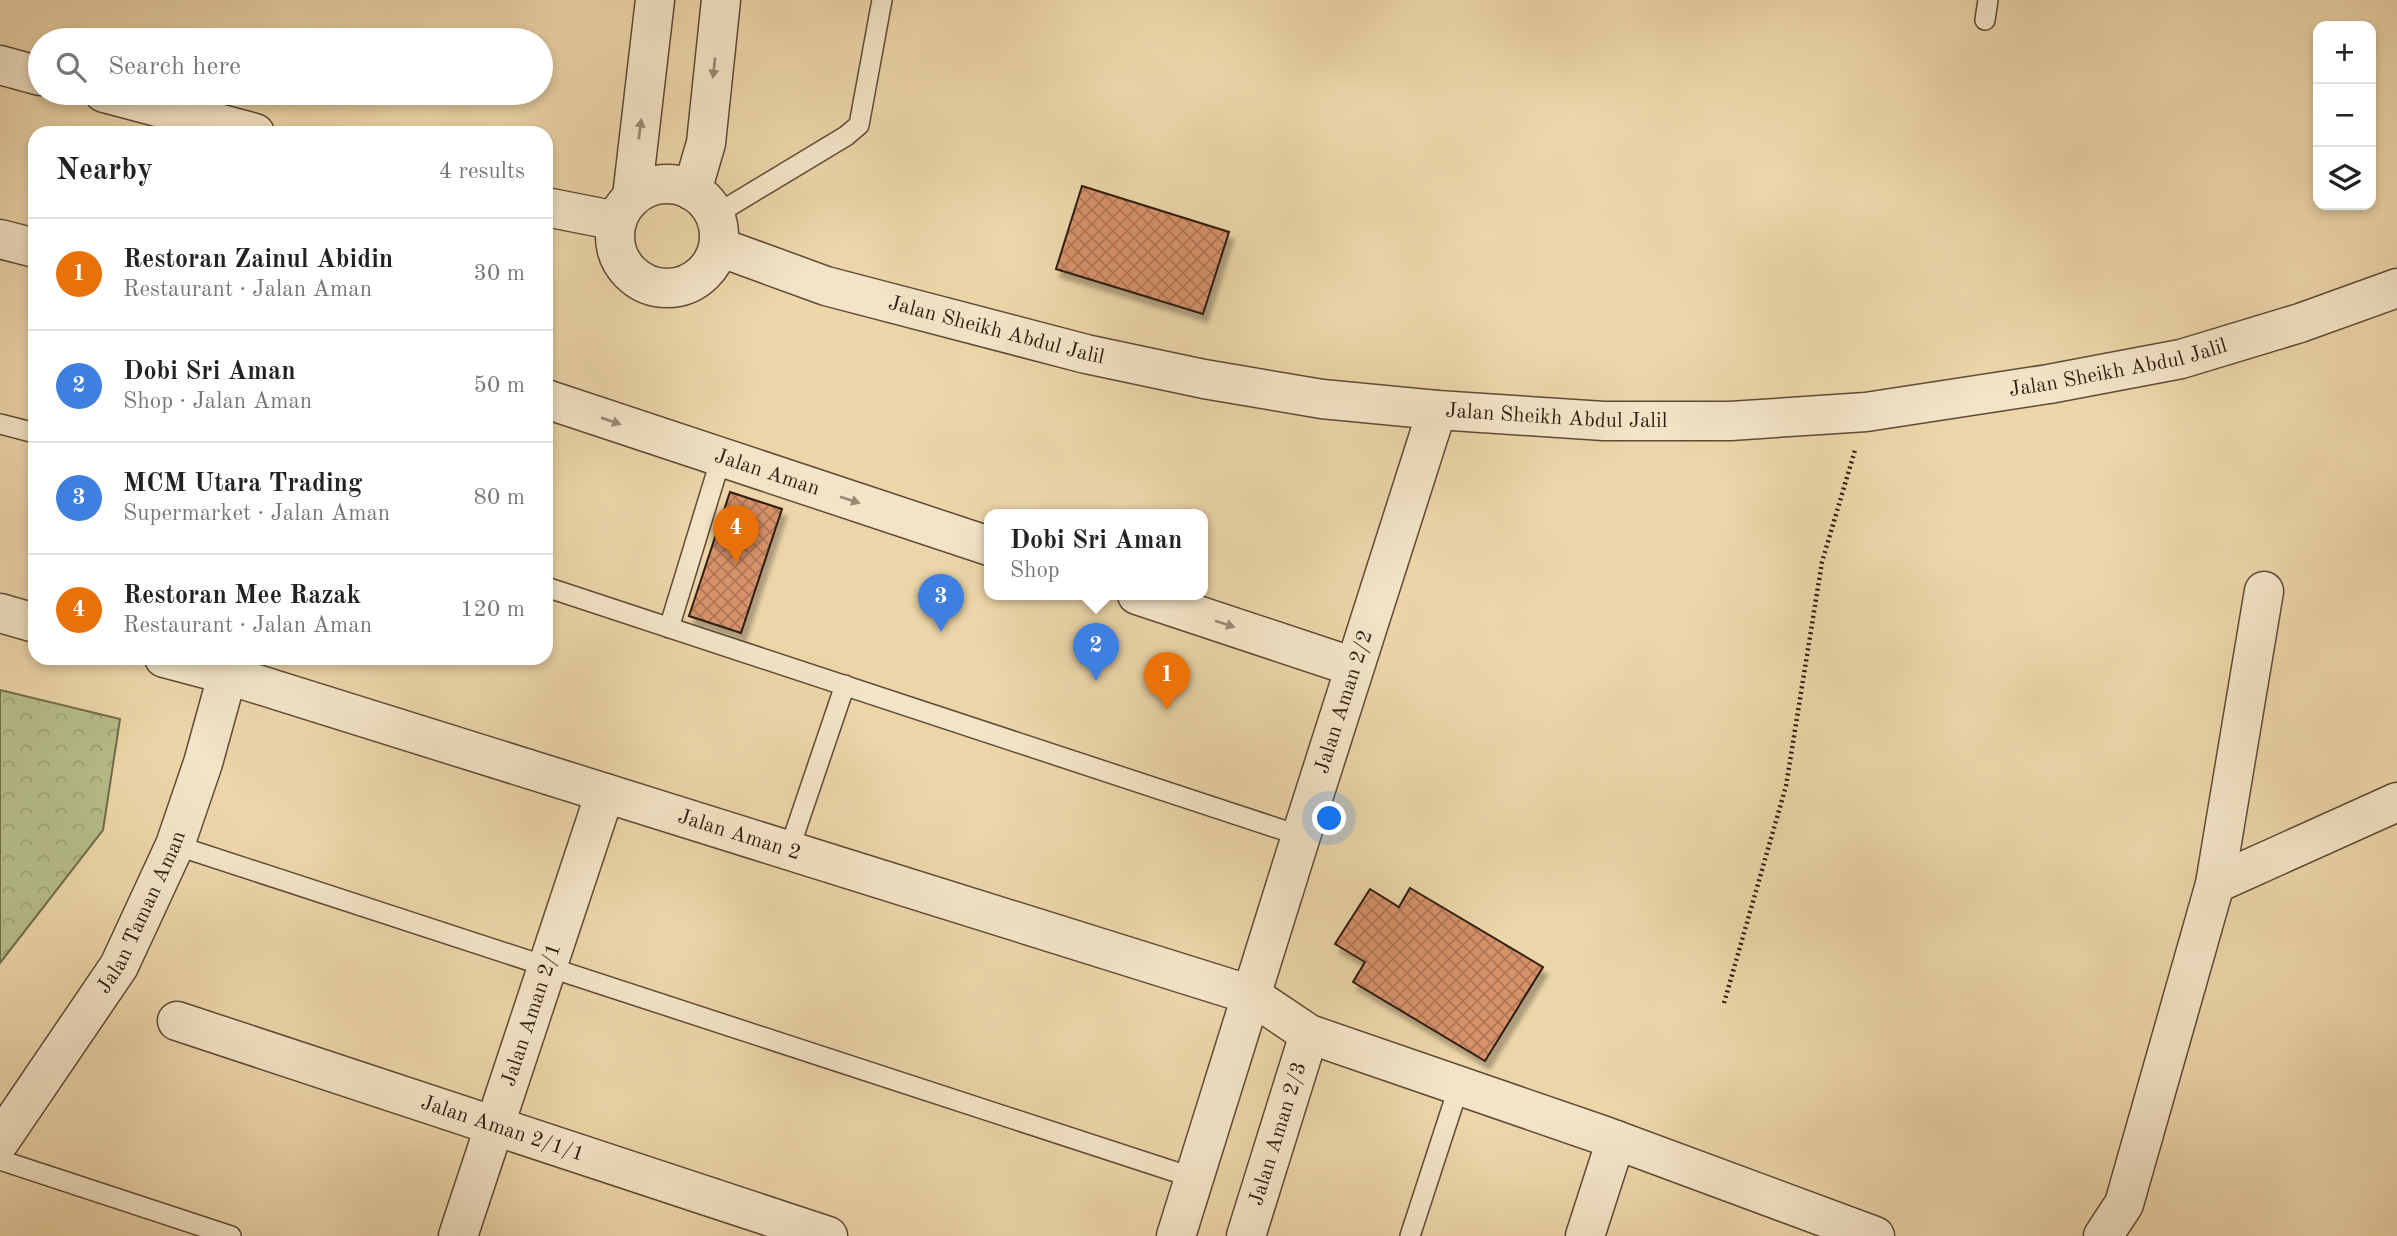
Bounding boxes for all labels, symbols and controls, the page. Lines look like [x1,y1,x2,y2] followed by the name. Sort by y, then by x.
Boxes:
[2313,21,2376,210] map controls
[2313,21,2376,84] button: +
[28,28,553,105] search box
[52,48,90,86] icon: search
[108,54,241,80] text: Search here
[708,57,719,79] one-way arrow
[2313,84,2376,147] button: −
[635,118,646,140] one-way arrow
[2313,147,2376,210] button: layers
[56,156,153,186] text: Nearby
[439,160,525,183] text: 4 results
[123,247,393,273] text: Restoran Zainul Abidin
[72,262,86,285] text: 1
[474,262,525,285] text: 30 m
[123,278,372,301] text: Restaurant · Jalan Aman
[886,292,1107,368] street label: Jalan Sheikh Abdul Jalil
[2007,335,2230,400] street label: Jalan Sheikh Abdul Jalil
[123,359,296,385] text: Dobi Sri Aman
[72,374,86,397] text: 2
[474,374,525,397] text: 50 m
[123,390,312,413] text: Shop · Jalan Aman
[1445,400,1668,432] street label: Jalan Sheikh Abdul Jalil
[600,416,621,427] one-way arrow
[712,445,822,500] street label: Jalan Aman
[123,471,362,497] text: MCM Utara Trading
[72,486,86,509] text: 3
[474,486,525,509] text: 80 m
[839,496,860,506] one-way arrow
[123,502,390,525] text: Supermarket · Jalan Aman
[713,505,759,563] pin: 4
[984,509,1208,600] popup
[1010,528,1182,554] text: Dobi Sri Aman
[1010,559,1060,582] text: Shop
[918,574,964,632] pin: 3
[123,583,361,609] text: Restoran Mee Razak
[72,598,86,621] text: 4
[460,598,525,621] text: 120 m
[123,614,372,637] text: Restaurant · Jalan Aman
[1215,619,1236,630] one-way arrow
[1073,623,1119,681] pin: 2
[1311,628,1377,776] street label: Jalan Aman 2/2
[1144,652,1190,710] pin: 1
[1312,801,1346,835] your location
[675,806,803,864] street label: Jalan Aman 2
[93,828,189,997] street label: Jalan Taman Aman
[498,941,565,1089] street label: Jalan Aman 2/1
[1246,1060,1310,1208] street label: Jalan Aman 2/3
[418,1092,587,1165] street label: Jalan Aman 2/1/1

